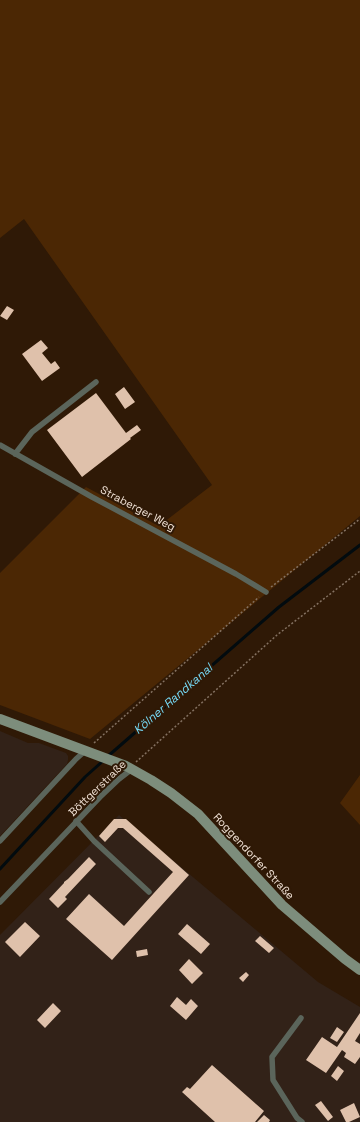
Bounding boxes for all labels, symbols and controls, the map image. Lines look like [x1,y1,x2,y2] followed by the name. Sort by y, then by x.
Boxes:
[98,482,178,534] street label: Straberger Weg
[130,659,217,738] water label: Kölner Randkanal
[65,757,129,819] street label: Böttgerstraße
[210,810,298,902] street label: Roggendorfer Straße

